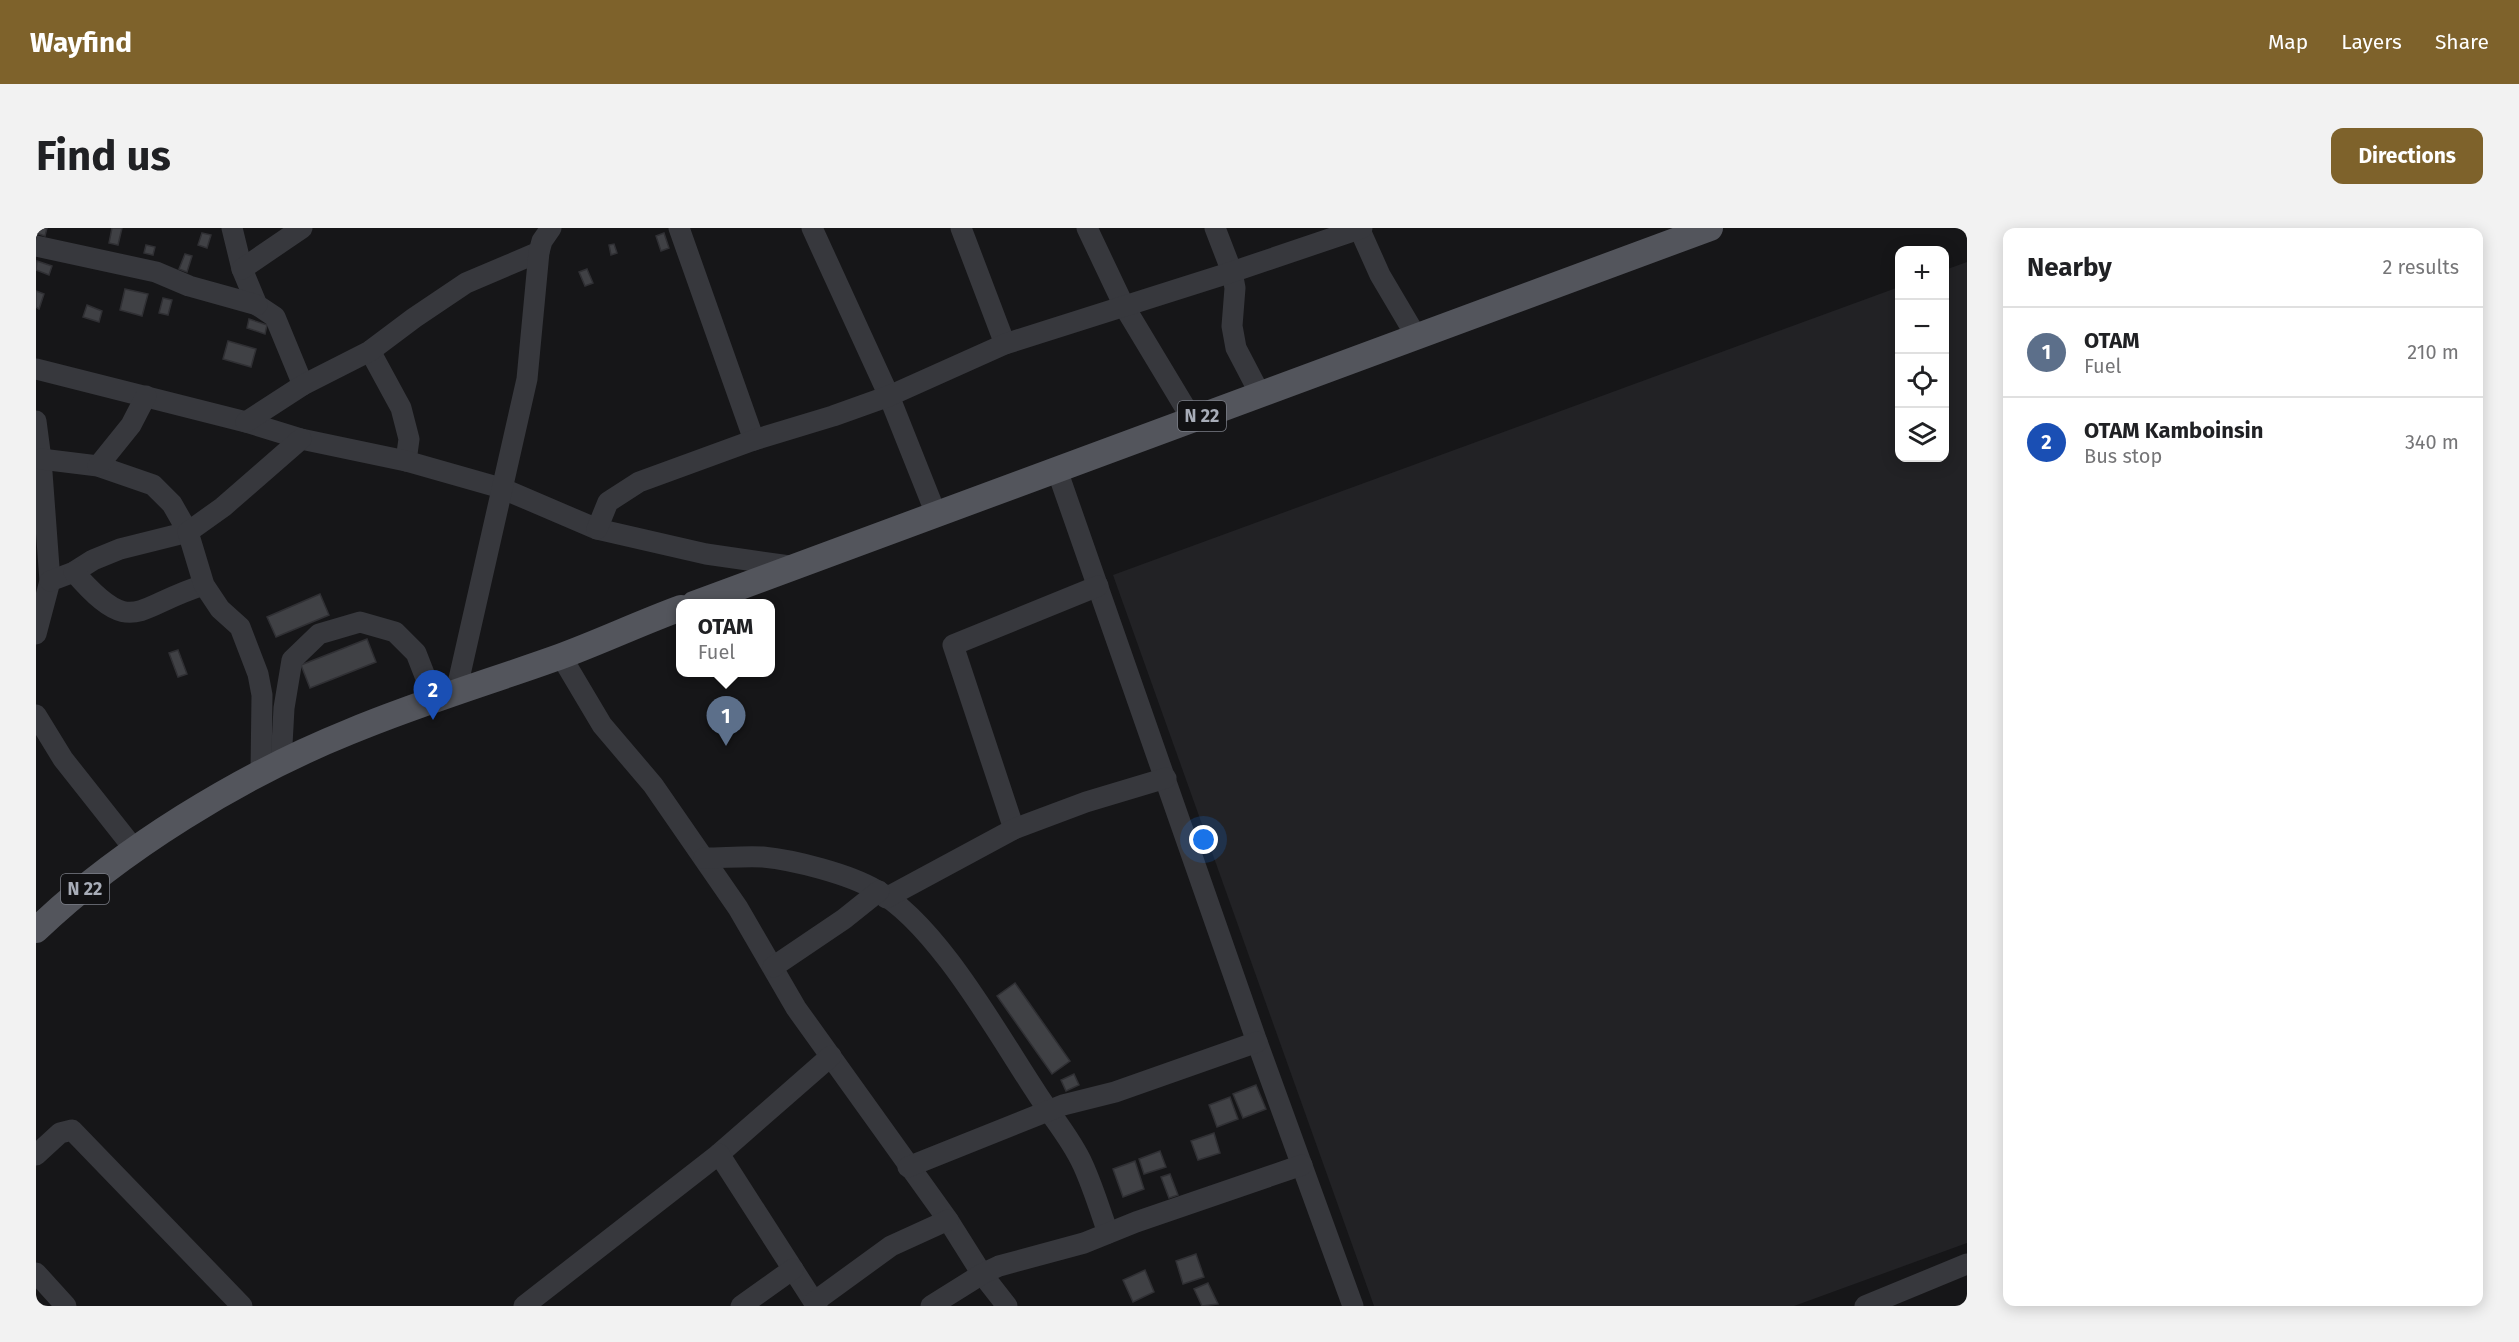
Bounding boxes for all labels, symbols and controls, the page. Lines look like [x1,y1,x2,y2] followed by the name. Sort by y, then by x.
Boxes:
[30,26,132,59] text: Wayfind
[2268,29,2308,55] text: Map
[2341,29,2402,55] text: Layers
[2435,29,2489,55] text: Share
[2331,128,2483,184] button: Directions
[36,131,171,181] text: Find us
[1895,246,1949,462] map controls
[1895,246,1949,300] button: +
[2027,252,2112,283] text: Nearby
[2382,255,2459,279] text: 2 results
[1895,300,1949,354] button: −
[2084,327,2139,354] text: OTAM
[2042,340,2051,364] text: 1
[2407,340,2459,364] text: 210 m
[1895,354,1949,408] button: locate
[2084,354,2121,378] text: Fuel
[1178,401,1226,431] road number: N 22
[1895,408,1949,462] button: layers
[2084,417,2263,444] text: OTAM Kamboinsin
[2041,430,2052,454] text: 2
[2405,430,2459,454] text: 340 m
[2084,444,2162,468] text: Bus stop
[676,599,775,677] popup
[698,613,753,640] text: OTAM
[698,640,735,664] text: Fuel
[414,670,452,720] pin: 2
[706,696,746,746] pin: 1
[1189,825,1218,854] your location
[61,874,109,904] road number: N 22

